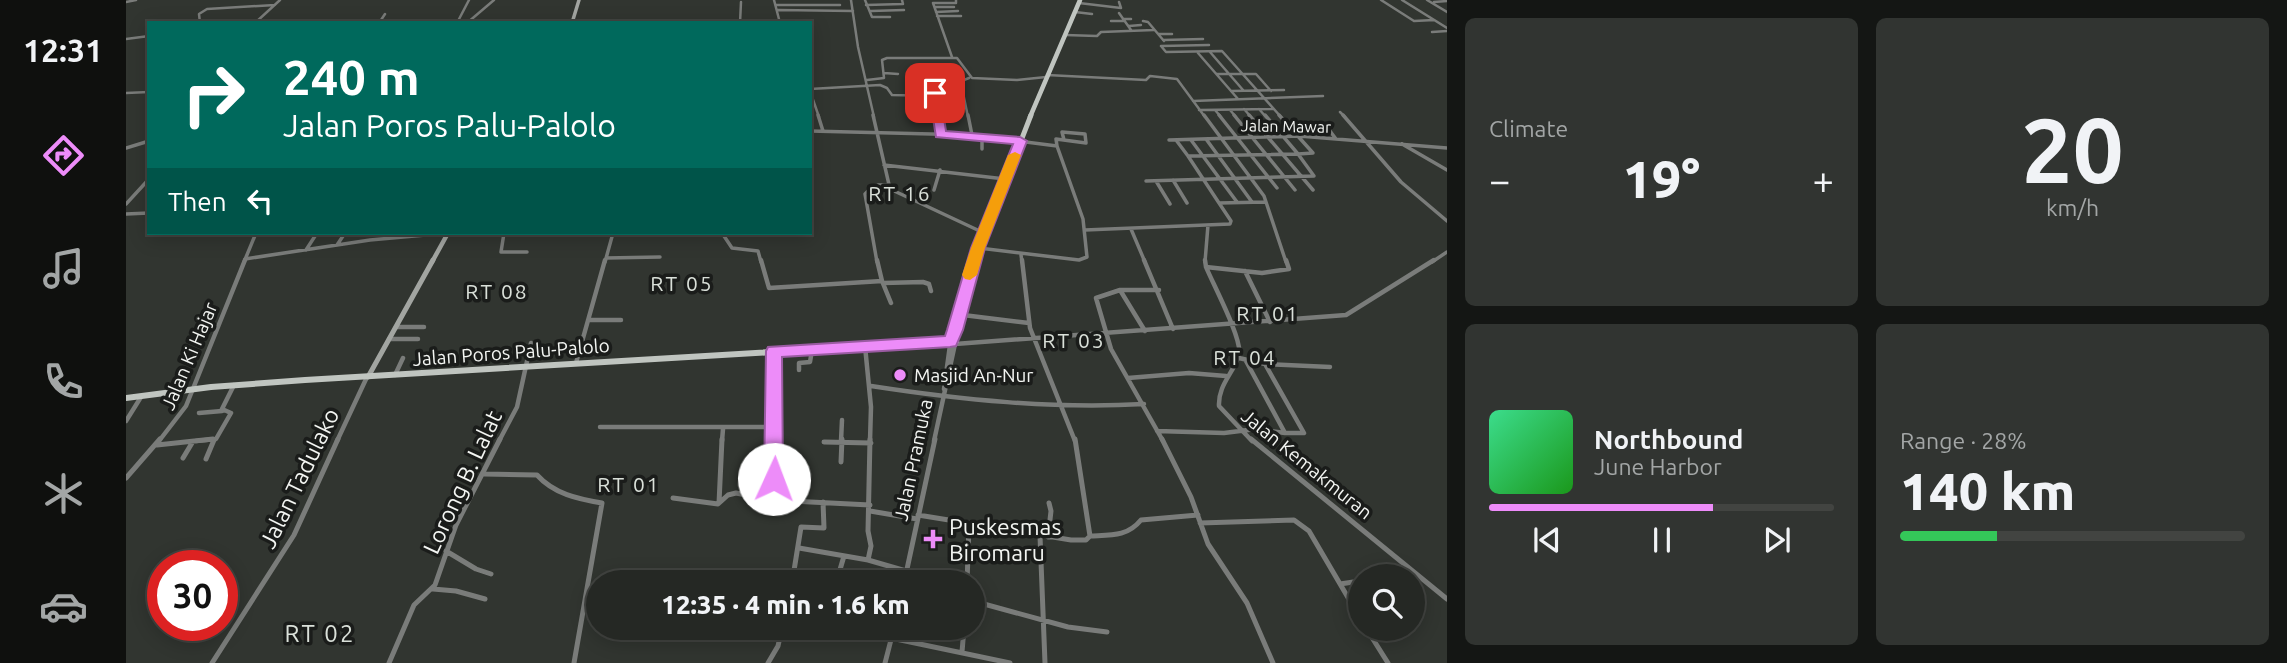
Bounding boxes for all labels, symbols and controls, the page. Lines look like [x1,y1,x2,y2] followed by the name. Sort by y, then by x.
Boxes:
[23,32,103,68] text: 12:31
[168,49,259,140] icon: right
[283,49,420,104] text: 240 m
[905,63,965,123] pin
[916,74,954,112] icon: arrive
[2021,98,2124,200] text: 20
[283,107,616,143] text: Jalan Poros Palu-Palolo
[1241,116,1331,136] street label: Jalan Mawar
[1489,116,1568,141] text: Climate
[39,131,88,180] icon: directions
[1623,150,1700,208] text: 19°
[1489,159,1510,201] text: −
[1813,159,1834,201] text: +
[868,181,932,205] district label: RT 16
[241,182,279,220] icon: left
[168,187,227,216] text: Then
[2046,195,2099,220] text: km/h
[39,244,88,293] icon: music
[650,271,714,295] district label: RT 05
[465,279,529,303] district label: RT 08
[156,299,222,413] street label: Jalan Ki Hajar
[1236,301,1300,325] district label: RT 01
[1042,328,1106,352] district label: RT 03
[412,334,610,370] street label: Jalan Poros Palu-Palolo
[1213,345,1277,369] district label: RT 04
[39,357,88,406] icon: phone
[914,364,1034,386] place label: Masjid An-Nur
[892,367,908,383] marker: Masjid An-Nur
[889,397,937,523] street label: Jalan Pramuka
[254,404,344,552] street label: Jalan Tadulako
[1237,405,1377,523] street label: Jalan Kemakmuran
[418,406,506,558] street label: Lorong B. Lalat
[1594,425,1743,454] text: Northbound
[1900,428,2027,453] text: Range · 28%
[737,442,811,516] position arrow
[1594,454,1722,479] text: June Harbor
[1900,462,2075,520] text: 140 km
[39,469,88,518] icon: climate
[597,472,661,496] district label: RT 01
[949,514,1061,565] place label: Puskesmas Biromaru
[1528,521,1566,559] icon: previous
[1643,521,1681,559] icon: pause
[1758,521,1796,559] icon: next
[923,529,943,549] marker: Puskesmas Biromaru
[147,550,238,641] speed limit sign: 30
[1348,564,1425,641] map controls
[1348,564,1425,641] button: search
[39,582,88,631] icon: car
[661,590,910,619] text: 12:35 · 4 min · 1.6 km
[285,620,355,647] district label: RT 02

